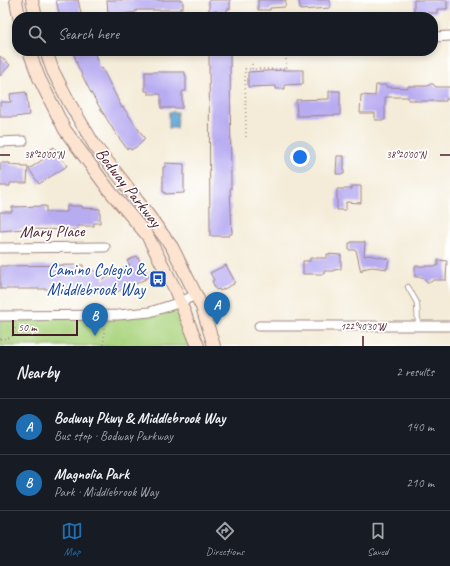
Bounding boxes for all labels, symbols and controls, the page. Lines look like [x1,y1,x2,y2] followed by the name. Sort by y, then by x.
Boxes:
[12,12,438,56] search box
[26,23,48,45] icon: search
[58,25,119,44] text: Search here
[91,143,167,232] street label: Bodway Parkway
[290,147,310,167] your location
[24,148,66,161] text: 38°20'00"N
[386,148,428,161] text: 38°20'00"N
[19,220,86,243] street label: Mary Place
[47,259,147,300] place label: Camino Colegio & Middlebrook Way
[148,269,168,289] bus stop icon: Camino Colegio & Middlebrook Way
[204,292,230,325] pin: A
[82,303,108,336] pin: B
[12,318,78,337] scale bar
[18,320,37,334] text: 50 m
[340,320,387,333] text: 122°40'30"W
[16,362,59,383] text: Nearby
[396,364,434,380] text: 2 results
[54,409,225,428] text: Bodway Pkwy & Middlebrook Way
[26,419,32,435] text: A
[406,419,434,435] text: 140 m
[54,428,173,444] text: Bus stop · Bodway Parkway
[54,465,129,484] text: Magnolia Park
[26,475,32,491] text: B
[406,475,434,491] text: 210 m
[54,484,158,500] text: Park · Middlebrook Way
[61,520,83,558] tab: Map
[206,520,244,558] tab: Directions
[367,520,389,558] tab: Saved

